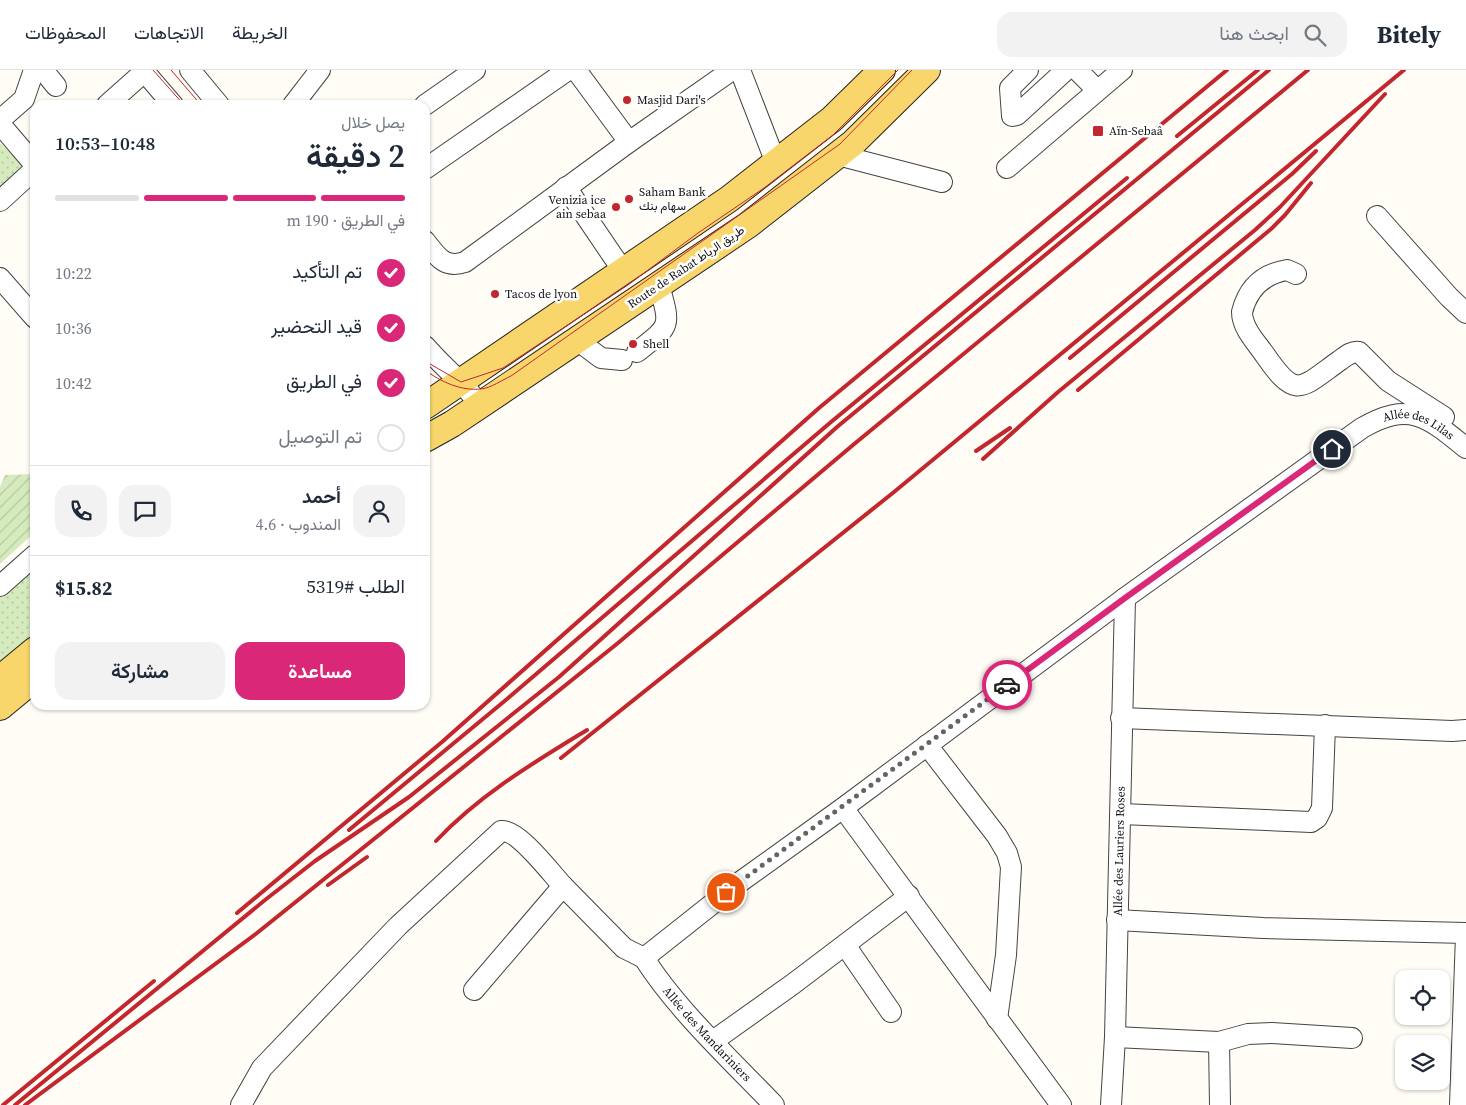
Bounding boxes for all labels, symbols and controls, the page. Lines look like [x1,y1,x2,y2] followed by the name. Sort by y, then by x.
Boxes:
[997,12,1347,57] search box
[1377,18,1441,51] text: Bitely
[25,20,106,45] text: المحفوظات
[134,20,204,45] text: الاتجاهات
[232,20,288,45] text: الخريطة
[1219,20,1289,46] text: ابحث هنا
[1301,21,1329,49] icon: search
[637,92,706,108] place label: Masjid Dari's
[621,94,633,106] marker: Masjid Dari's
[341,111,405,133] text: يصل خلال
[1109,123,1164,139] place label: Aïn-Sebaâ
[1091,124,1105,138] marker: Aïn-Sebaâ
[55,130,155,156] text: 10:48–10:53
[306,134,405,178] text: 2 دقيقة
[639,184,706,214] place label: Saham Bank سهام بنك
[548,192,607,222] place label: Venizia ice ain sebaa
[623,193,635,205] marker: Saham Bank سهام بنك
[610,201,622,213] marker: Venizia ice ain sebaa
[287,209,405,231] text: في الطريق · 190 m
[624,222,748,312] street label: Route de Rabat طريق الرباط
[292,258,362,284] text: تم التأكيد
[377,259,405,287] icon: check
[55,262,92,284] text: 10:22
[505,286,577,302] place label: Tacos de lyon
[489,288,501,300] marker: Tacos de lyon
[271,313,362,339] text: قيد التحضير
[377,314,405,342] icon: check
[55,317,92,339] text: 10:36
[643,336,670,352] place label: Shell
[627,338,639,350] marker: Shell
[286,368,362,394] text: في الطريق
[377,369,405,397] icon: check
[55,372,92,394] text: 10:42
[1381,406,1458,443] street label: Allée des Lilas
[278,423,362,449] text: تم التوصيل
[1311,428,1353,470] pin
[1318,435,1346,463] icon: home
[302,483,341,509] text: أحمد
[55,485,107,537] button: phone
[119,485,171,537] button: chat
[353,485,405,537] button: person
[255,513,341,535] text: المندوب · 4.6
[306,573,405,599] text: الطلب #5319
[55,575,112,601] text: $15.82
[55,642,225,700] button: مشاركة
[235,642,405,700] button: مساعدة
[982,660,1032,710] courier
[993,671,1021,699] icon: car
[1110,786,1129,916] street label: Allée des Lauriers Roses
[705,871,747,913] pin
[712,878,740,906] icon: bag
[1395,970,1450,1090] map controls
[1395,970,1450,1025] button: locate
[659,983,755,1085] street label: Allée des Mandariniers
[1395,1035,1450,1090] button: layers

